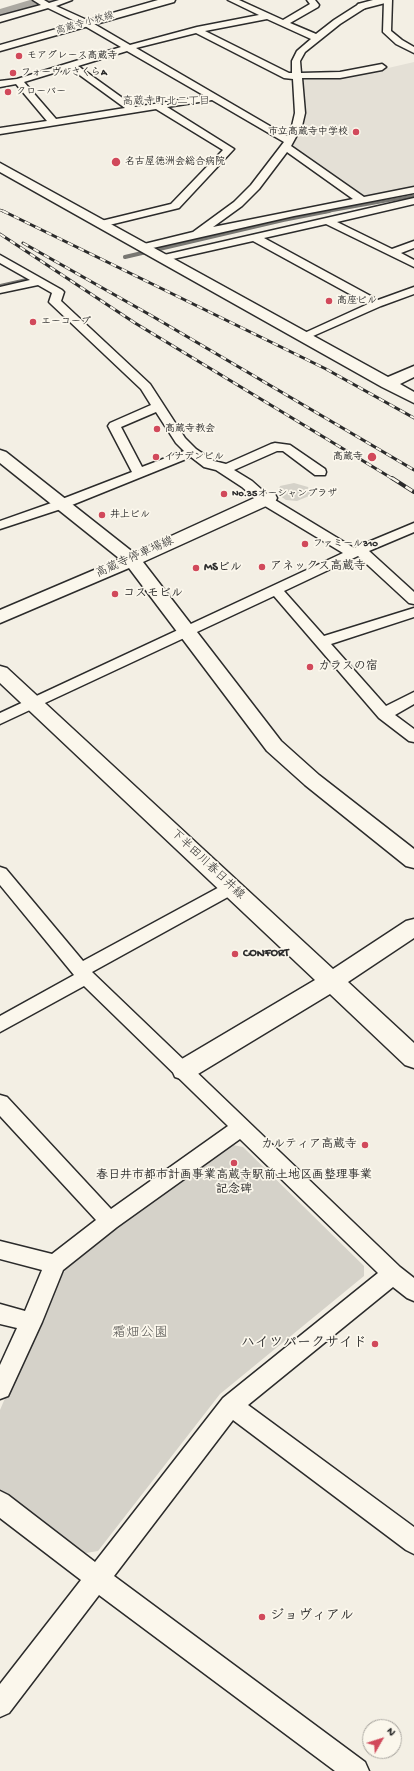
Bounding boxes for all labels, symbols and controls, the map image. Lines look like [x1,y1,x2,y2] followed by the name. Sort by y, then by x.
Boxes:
[55,10,115,38] street label: 高蔵寺小牧線
[27,50,117,62] place label: モアグレース高蔵寺
[14,51,24,61] marker: モアグレース高蔵寺
[21,67,107,79] place label: フォーヴルさくらA
[8,68,18,78] marker: フォーヴルさくらA
[16,86,66,98] place label: クローバー
[3,87,13,97] marker: クローバー
[122,95,210,109] district label: 高蔵寺町北二丁目
[268,126,348,138] place label: 市立高蔵寺中学校
[351,127,361,137] marker: 市立高蔵寺中学校
[110,156,122,168] marker: 名古屋徳洲会総合病院
[125,156,225,168] place label: 名古屋徳洲会総合病院
[337,295,377,307] place label: 高座ビル
[324,296,334,306] marker: 高座ビル
[41,316,91,328] place label: エーコープ
[28,317,38,327] marker: エーコープ
[165,423,215,435] place label: 高蔵寺教会
[152,424,162,434] marker: 高蔵寺教会
[164,451,224,463] place label: イナデンビル
[333,451,363,463] place label: 高蔵寺
[366,451,378,463] marker: 高蔵寺
[151,452,161,462] marker: イナデンビル
[232,488,337,500] place label: No.35オーシャンプラザ
[219,489,229,499] marker: No.35オーシャンプラザ
[110,509,150,521] place label: 井上ビル
[97,510,107,520] marker: 井上ビル
[94,534,176,582] street label: 高蔵寺停車場線
[313,538,378,550] place label: ファミール310
[300,539,310,549] marker: ファミール310
[270,560,366,574] place label: アネックス高蔵寺
[204,561,242,575] place label: MSビル
[257,562,267,572] marker: アネックス高蔵寺
[191,563,201,573] marker: MSビル
[123,587,183,601] place label: コスモビル
[110,589,120,599] marker: コスモビル
[318,660,378,674] place label: カラスの宿
[305,662,315,672] marker: カラスの宿
[167,827,247,903] street label: 下半田川春日井線
[243,947,289,961] place label: CONFORT
[230,949,240,959] marker: CONFORT
[261,1138,357,1152] place label: カルティア高蔵寺
[360,1140,370,1150] marker: カルティア高蔵寺
[229,1158,239,1168] marker: 春日井市都市計画事業高蔵寺駅前土地区画整理事業 記念碑
[96,1169,372,1197] place label: 春日井市都市計画事業高蔵寺駅前土地区画整理事業 記念碑
[112,1326,168,1342] park label: 霜畑公園
[241,1336,367,1352] place label: ハイツパークサイド
[370,1339,380,1349] marker: ハイツパークサイド
[270,1609,354,1625] place label: ジョヴィアル
[257,1612,267,1622] marker: ジョヴィアル
[362,1719,402,1759] north arrow
[384,1726,397,1739] text: N

